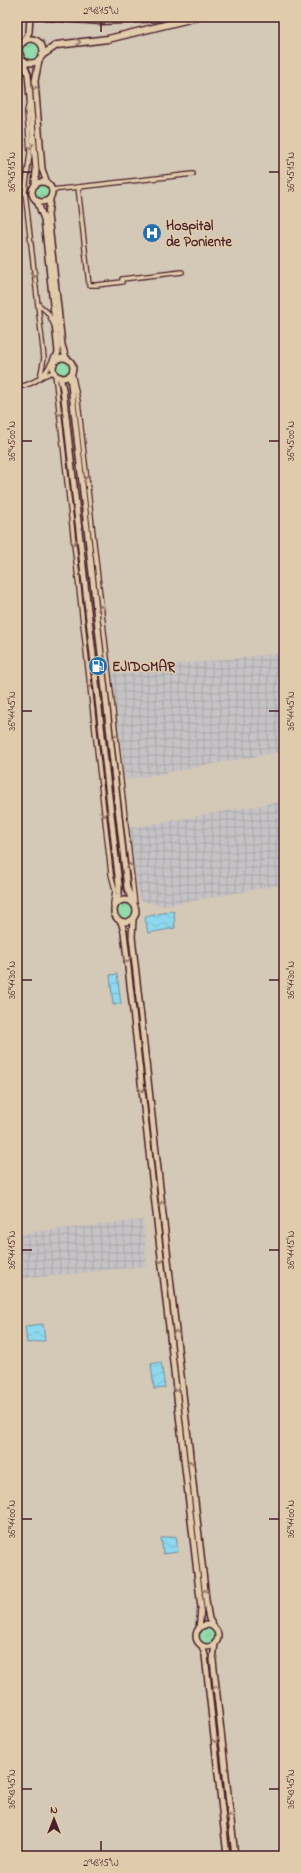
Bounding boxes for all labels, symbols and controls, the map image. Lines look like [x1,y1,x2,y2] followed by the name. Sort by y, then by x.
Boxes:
[83,4,119,19] text: 2°48'15"W
[75,38,81,47] one-way arrow
[31,86,40,92] one-way arrow
[25,143,34,149] one-way arrow
[5,152,20,192] text: 36°45'15"N
[284,152,299,192] text: 36°45'15"N
[166,216,232,253] place label: Hospital de Poniente
[141,222,163,244] hospital icon: Hospital de Poniente
[30,272,39,278] one-way arrow
[54,410,63,416] one-way arrow
[5,421,20,461] text: 36°45'00"N
[284,421,299,461] text: 36°45'00"N
[83,476,92,482] one-way arrow
[69,539,78,545] one-way arrow
[97,605,106,611] one-way arrow
[87,655,109,677] fuel station icon: EJIDOMAR
[112,657,176,678] place label: EJIDOMAR
[85,682,94,688] one-way arrow
[5,691,20,731] text: 36°44'45"N
[284,691,299,731] text: 36°44'45"N
[112,734,121,740] one-way arrow
[99,811,108,817] one-way arrow
[126,863,135,870] one-way arrow
[123,957,132,963] one-way arrow
[5,961,20,999] text: 36°44'30"N
[284,961,299,999] text: 36°44'30"N
[137,1086,146,1092] one-way arrow
[157,1201,166,1207] one-way arrow
[5,1231,20,1269] text: 36°44'15"N
[284,1231,299,1269] text: 36°44'15"N
[157,1257,166,1263] one-way arrow
[172,1330,181,1336] one-way arrow
[171,1386,180,1392] one-way arrow
[186,1460,195,1466] one-way arrow
[5,1500,20,1538] text: 36°44'00"N
[284,1500,299,1538] text: 36°44'00"N
[201,1589,210,1595] one-way arrow
[212,1685,221,1691] one-way arrow
[210,1737,219,1743] one-way arrow
[5,1769,20,1809] text: 36°43'45"N
[284,1769,299,1809] text: 36°43'45"N
[34,1799,74,1839] north arrow
[50,1802,58,1818] text: N
[226,1814,235,1820] one-way arrow
[83,1856,119,1871] text: 2°48'15"W

